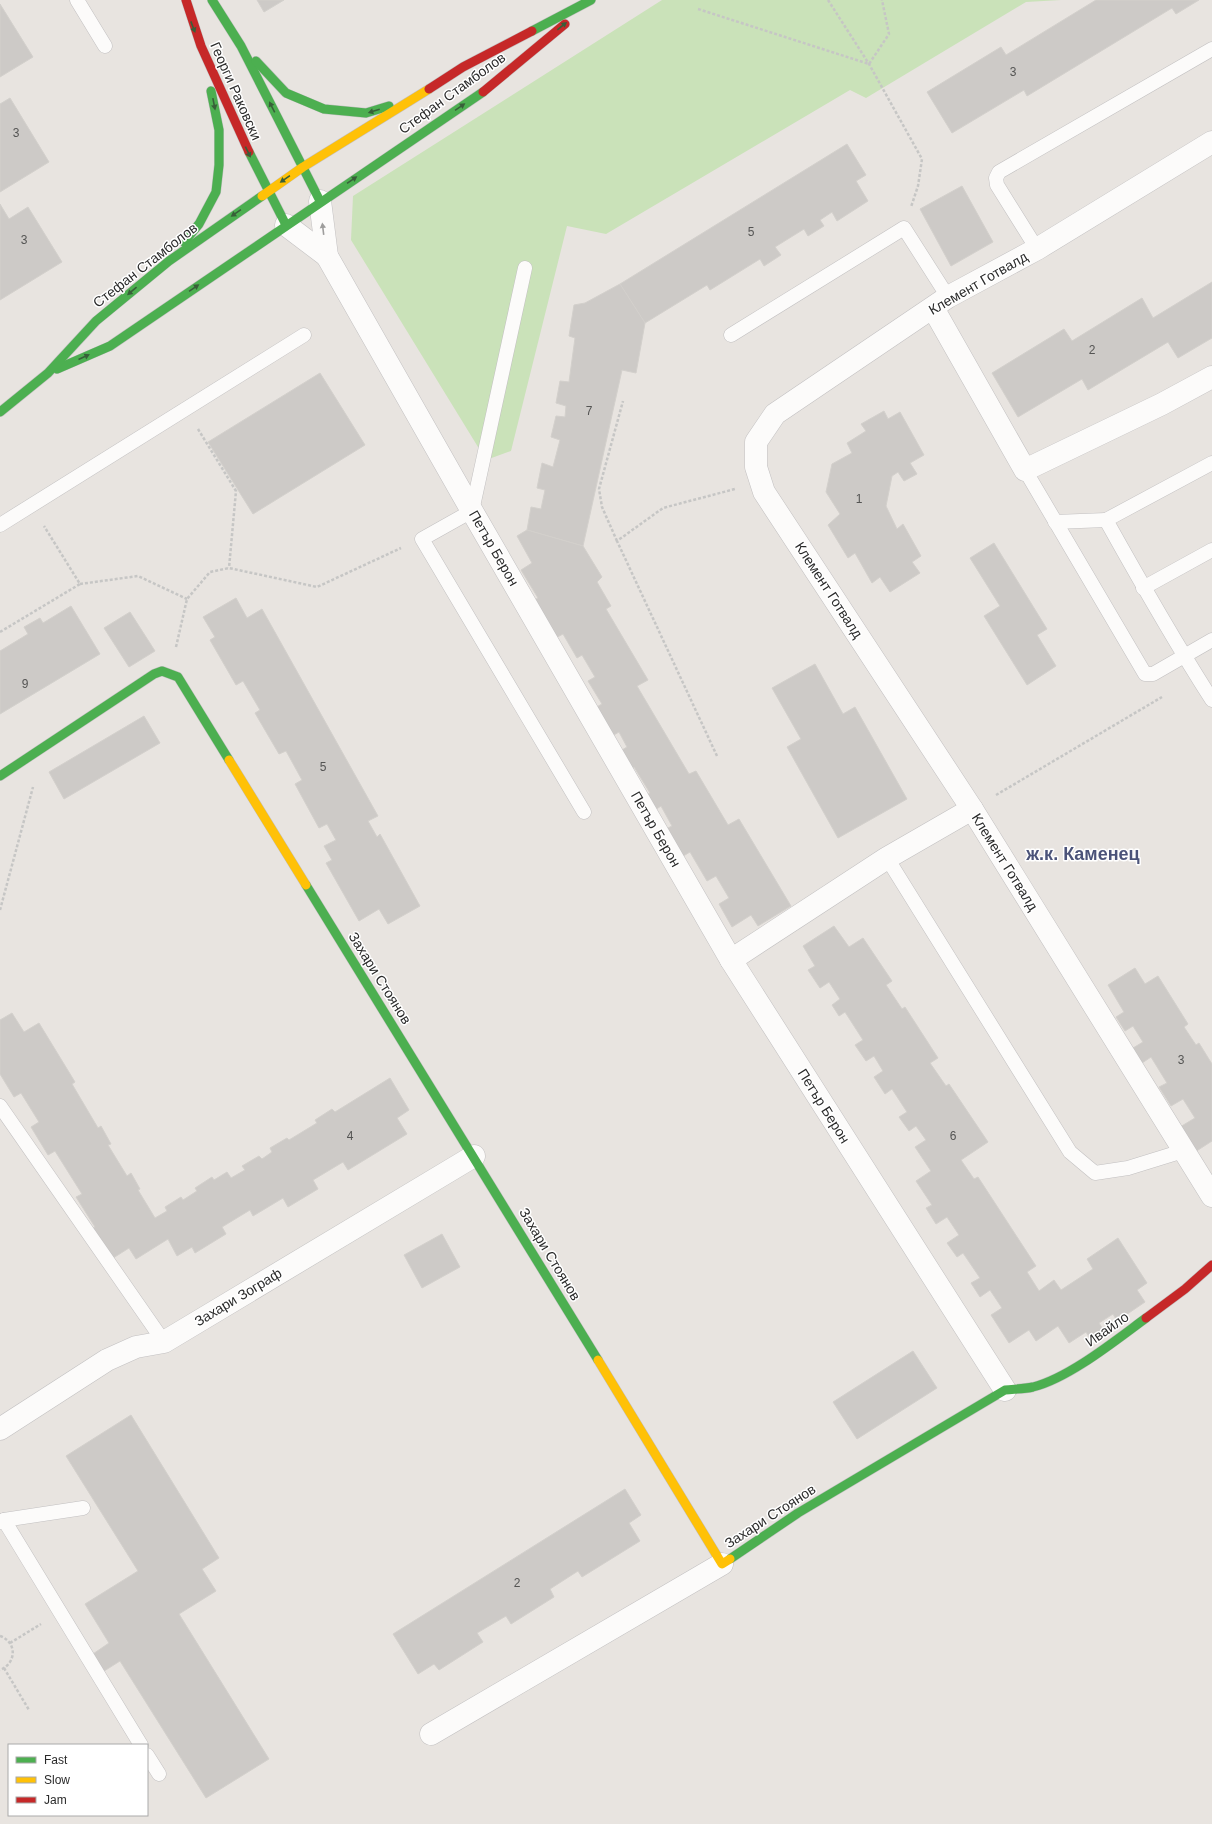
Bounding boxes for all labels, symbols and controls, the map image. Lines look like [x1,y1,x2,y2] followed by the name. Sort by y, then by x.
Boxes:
[190,21,196,33] one-way arrow
[556,22,567,31] one-way arrow
[207,39,265,143] street label: Георги Раковски
[396,49,508,137] street label: Стефан Стамболов
[1010,65,1017,79] house number: 3
[211,98,217,110] one-way arrow
[269,101,275,113] one-way arrow
[455,103,465,111] one-way arrow
[368,108,380,114] one-way arrow
[13,126,20,140] house number: 3
[245,146,251,157] one-way arrow
[280,175,291,183] one-way arrow
[347,176,357,184] one-way arrow
[231,209,241,217] one-way arrow
[90,219,200,311] street label: Стефан Стамболов
[320,223,326,235] one-way arrow
[748,225,755,239] house number: 5
[21,233,28,247] house number: 3
[926,248,1030,318] street label: Клемент Готвалд
[189,284,199,292] one-way arrow
[127,287,137,296] one-way arrow
[1089,343,1096,357] house number: 2
[78,354,90,360] one-way arrow
[586,404,593,418] house number: 7
[856,492,863,506] house number: 1
[466,507,522,589] street label: Петър Берон
[792,539,866,641] street label: Клемент Готвалд
[22,677,29,691] house number: 9
[320,760,327,774] house number: 5
[628,788,684,870] street label: Петър Берон
[969,810,1041,914] street label: Клемент Готвалд
[1025,844,1140,864] district label: ж.к. Каменец
[345,929,415,1027] street label: Захари Стоянов
[1178,1053,1185,1067] house number: 3
[795,1066,853,1146] street label: Петър Берон
[347,1129,354,1143] house number: 4
[950,1129,957,1143] house number: 6
[516,1205,584,1303] street label: Захари Стоянов
[192,1265,284,1329] street label: Захари Зограф
[1082,1308,1132,1350] street label: Ивайло
[722,1481,818,1551] street label: Захари Стоянов
[514,1576,521,1590] house number: 2
[8,1744,148,1816] legend
[44,1753,68,1767] text: Fast
[44,1773,70,1787] text: Slow
[44,1793,67,1807] text: Jam

